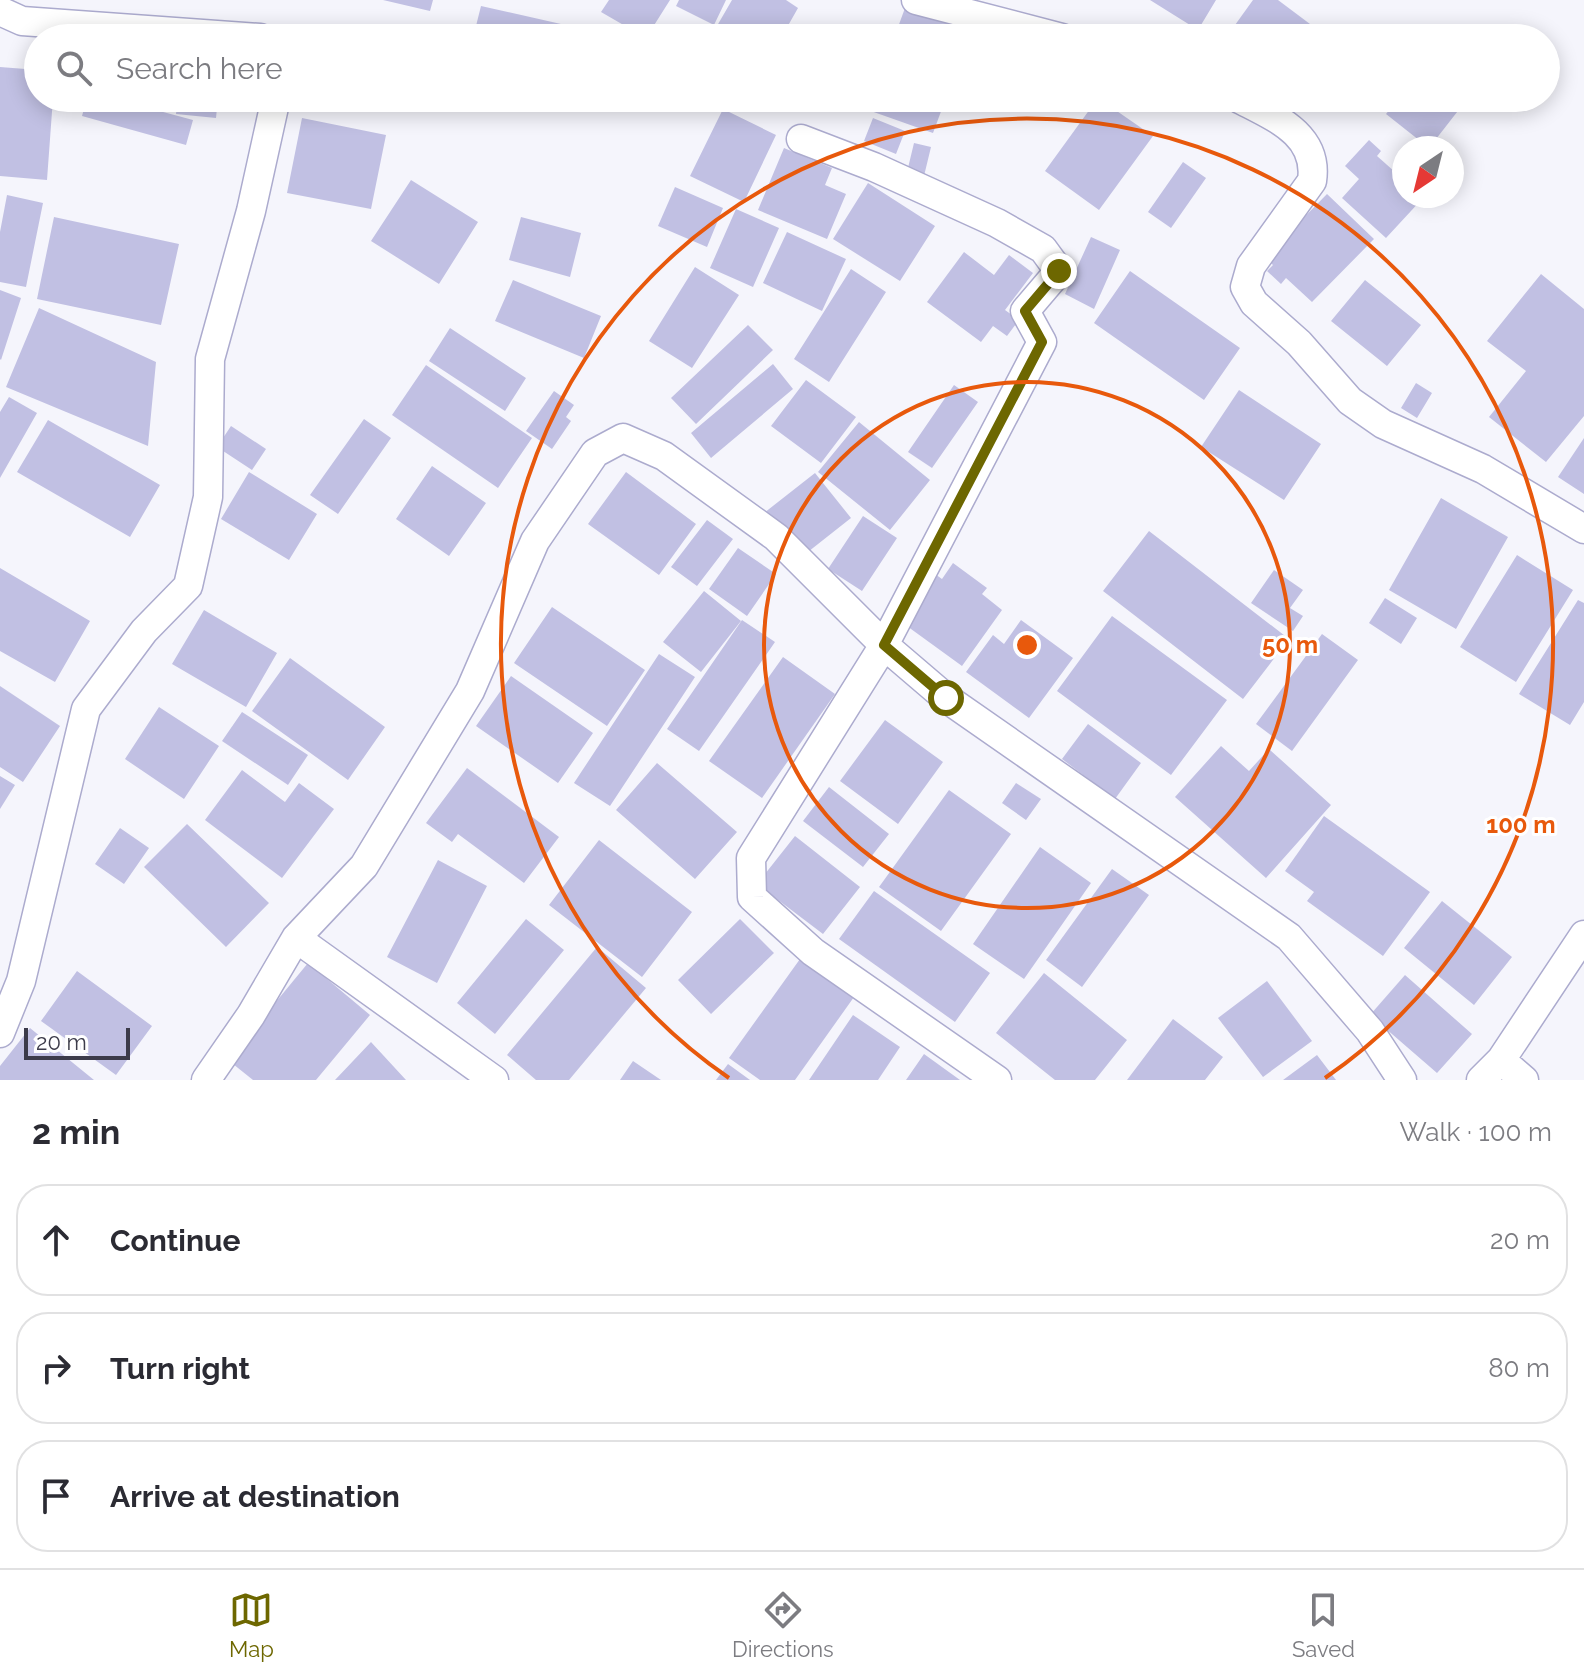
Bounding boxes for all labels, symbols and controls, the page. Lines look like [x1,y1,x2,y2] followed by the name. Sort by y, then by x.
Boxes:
[24,24,1560,112] search box
[52,46,96,90] icon: search
[116,51,283,86] text: Search here
[1392,136,1464,208] north arrow
[1041,253,1077,289] route end
[1262,630,1318,659] text: 50 m
[1013,631,1041,659] centre of rings
[928,680,964,716] route start
[1486,810,1556,839] text: 100 m
[24,1024,130,1060] scale bar
[36,1029,87,1055] text: 20 m
[32,1112,120,1152] text: 2 min
[1400,1117,1552,1147] text: Walk · 100 m
[34,1218,78,1262] icon: ahead
[110,1223,241,1258] text: Continue
[1490,1225,1550,1255] text: 20 m
[34,1346,78,1390] icon: right
[110,1351,250,1386] text: Turn right
[1488,1353,1550,1383] text: 80 m
[34,1474,78,1518] icon: arrive
[110,1479,400,1514] text: Arrive at destination
[229,1588,274,1662] tab: Map
[732,1588,834,1662] tab: Directions
[1292,1588,1355,1662] tab: Saved

